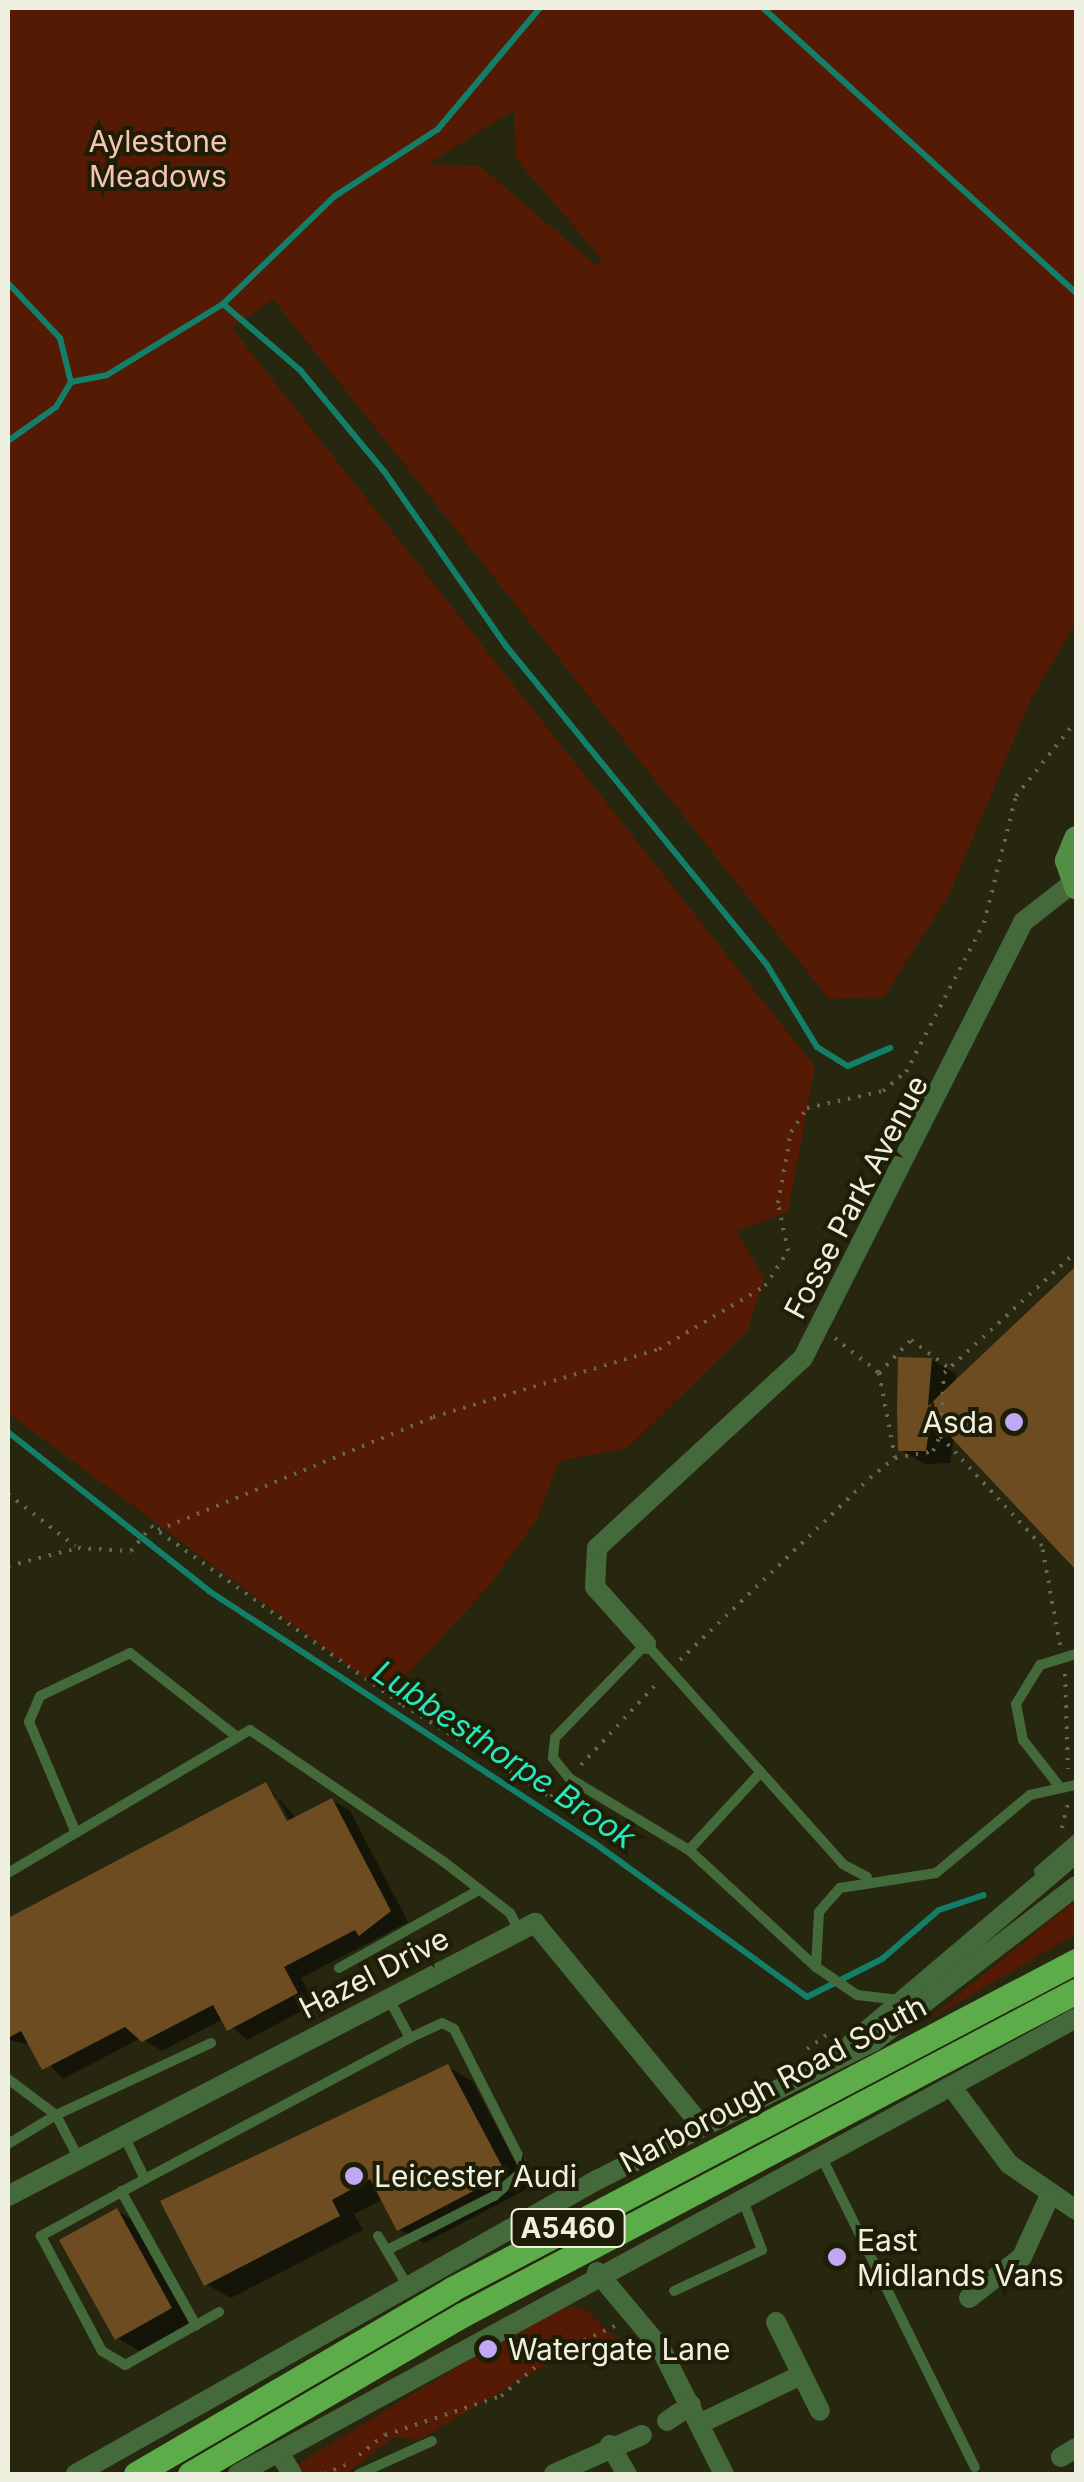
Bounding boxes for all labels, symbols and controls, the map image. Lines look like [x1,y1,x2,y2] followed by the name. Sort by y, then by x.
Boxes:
[89,123,227,194] park label: Aylestone Meadows
[777,1069,935,1325] street label: Fosse Park Avenue
[922,1404,994,1440] place label: Asda
[1003,1411,1025,1433] marker: Asda
[366,1653,642,1857] water label: Lubbesthorpe Brook
[293,1920,455,2026] street label: Hazel Drive
[614,1988,932,2180] street label: Narborough Road South
[374,2158,577,2194] place label: Leicester Audi
[343,2165,365,2187] marker: Leicester Audi
[510,2205,626,2251] road number: A5460
[857,2222,1064,2292] place label: East Midlands Vans
[826,2246,848,2268] marker: East Midlands Vans
[508,2331,730,2367] place label: Watergate Lane
[477,2338,499,2360] marker: Watergate Lane

